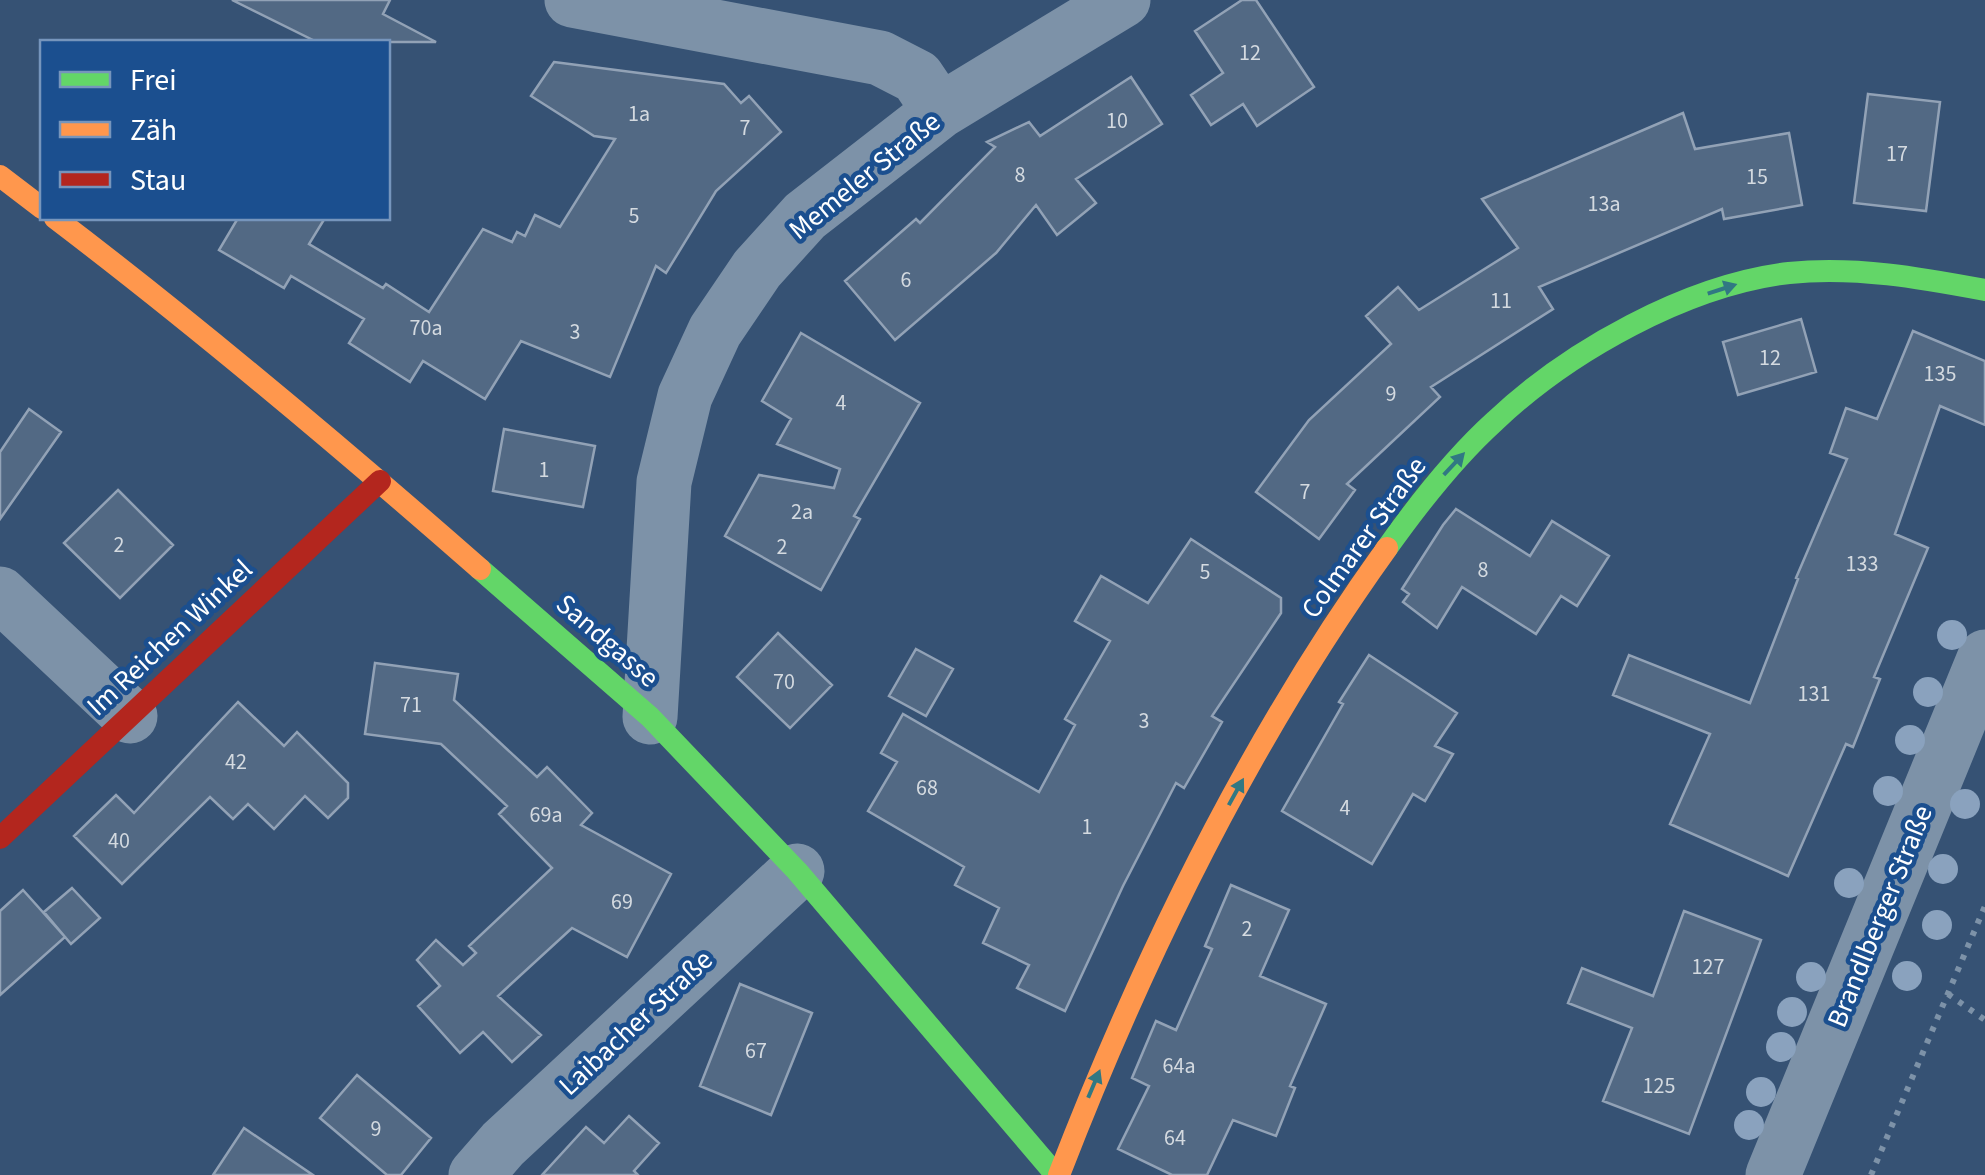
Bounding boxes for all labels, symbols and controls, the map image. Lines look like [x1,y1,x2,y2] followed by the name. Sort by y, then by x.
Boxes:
[1239,37,1261,69] house number: 12
[40,40,390,220] legend
[130,59,177,102] text: Frei
[628,98,650,130] house number: 1a
[780,102,949,249] street label: Memeler Straße
[1106,105,1128,137] house number: 10
[130,109,177,152] text: Zäh
[740,112,751,144] house number: 7
[1886,138,1908,170] house number: 17
[130,159,186,202] text: Stau
[1015,159,1026,191] house number: 8
[1746,161,1768,193] house number: 15
[1588,188,1620,220] house number: 13a
[629,200,639,232] house number: 5
[901,264,912,296] house number: 6
[1708,281,1738,296] one-way arrow
[1490,285,1512,317] house number: 11
[410,312,442,344] house number: 70a
[570,316,580,348] house number: 3
[1759,342,1781,374] house number: 12
[1924,358,1956,390] house number: 135
[1386,378,1396,410] house number: 9
[836,387,847,419] house number: 4
[1291,448,1436,627] street label: Colmarer Straße
[1442,452,1465,476] one-way arrow
[539,454,549,486] house number: 1
[1300,476,1311,508] house number: 7
[791,496,813,528] house number: 2a
[114,529,124,561] house number: 2
[777,531,787,563] house number: 2
[1846,548,1878,580] house number: 133
[78,550,262,725] street label: Im Reichen Winkel
[1478,554,1489,586] house number: 8
[1200,556,1210,588] house number: 5
[547,585,668,697] street label: Sandgasse
[773,666,795,698] house number: 70
[1798,678,1830,710] house number: 131
[400,689,422,721] house number: 71
[1139,705,1149,737] house number: 3
[225,746,247,778] house number: 42
[916,772,938,804] house number: 68
[1226,778,1244,806] one-way arrow
[1340,792,1351,824] house number: 4
[530,799,562,831] house number: 69a
[1817,799,1943,1033] street label: Brandlberger Straße
[1082,811,1092,843] house number: 1
[108,825,130,857] house number: 40
[611,886,633,918] house number: 69
[1242,913,1252,945] house number: 2
[550,941,722,1105] street label: Laibacher Straße
[1692,951,1724,983] house number: 127
[745,1035,767,1067] house number: 67
[1163,1050,1195,1082] house number: 64a
[1086,1069,1102,1099] one-way arrow
[1643,1070,1675,1102] house number: 125
[371,1113,381,1145] house number: 9
[1164,1122,1186,1154] house number: 64

